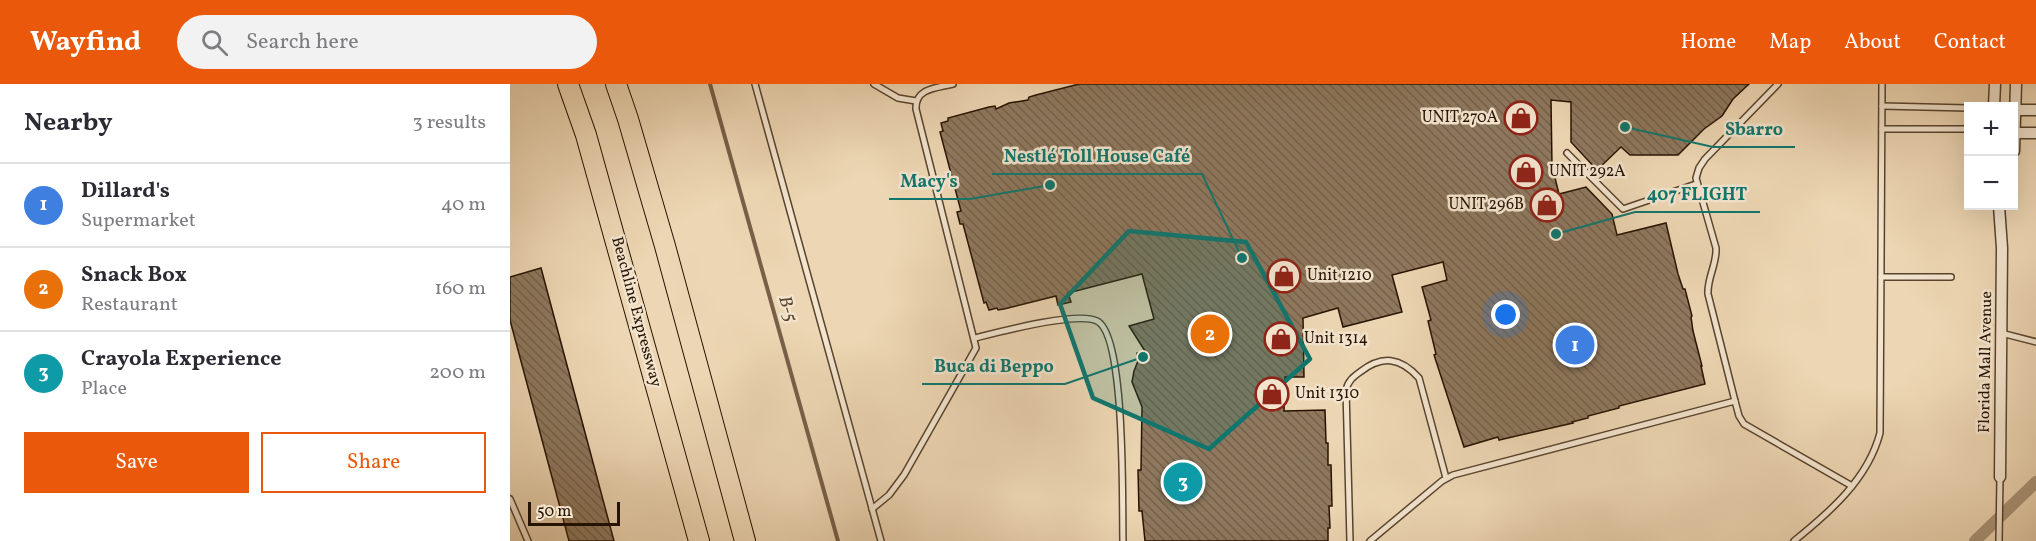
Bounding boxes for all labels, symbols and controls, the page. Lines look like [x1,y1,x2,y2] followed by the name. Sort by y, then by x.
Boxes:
[177,15,597,69] search box
[30,23,141,62] text: Wayfind
[198,26,231,59] icon: search
[246,27,359,58] text: Search here
[1681,28,1736,57] text: Home
[1769,28,1811,57] text: Map
[1844,28,1901,57] text: About
[1934,28,2006,57] text: Contact
[1503,100,1539,136] shop icon: UNIT 270A
[1964,102,2018,210] map controls
[1964,102,2018,156] button: +
[24,105,113,141] text: Nearby
[1422,107,1498,129] place label: UNIT 270A
[412,109,486,137] text: 3 results
[1713,111,1795,147] callout: Sbarro
[1725,118,1783,143] text: Sbarro
[992,138,1202,174] callout: Nestlé Toll House Café
[1004,145,1190,170] text: Nestlé Toll House Café
[1508,154,1544,190] shop icon: UNIT 292A
[1964,156,2018,210] button: −
[1549,161,1626,183] place label: UNIT 292A
[889,163,970,199] callout: Macy's
[900,170,958,195] text: Macy's
[81,176,170,207] text: Dillard's
[1635,176,1760,212] callout: 407 FLIGHT
[1647,183,1747,208] text: 407 FLIGHT
[1529,187,1565,223] shop icon: UNIT 296B
[39,191,48,219] text: 1
[441,191,486,219] text: 40 m
[1449,194,1524,216] place label: UNIT 296B
[81,207,196,235] text: Supermarket
[605,234,667,390] street label: Beachline Expressway
[1266,258,1302,294] shop icon: Unit 1210
[81,260,187,291] text: Snack Box
[1307,265,1372,287] place label: Unit 1210
[38,275,49,303] text: 2
[434,275,486,303] text: 160 m
[81,291,178,319] text: Restaurant
[1974,291,1998,433] street label: Florida Mall Avenue
[771,293,803,325] water label: B-5
[1491,300,1520,329] your location
[1190,312,1230,356] pin: 2
[1263,321,1299,357] shop icon: Unit 1314
[1556,322,1594,368] pin: 1
[1304,328,1368,350] place label: Unit 1314
[81,344,281,375] text: Crayola Experience
[922,348,1065,384] callout: Buca di Beppo
[934,355,1054,380] text: Buca di Beppo
[38,359,49,387] text: 3
[429,359,486,387] text: 200 m
[81,375,127,403] text: Place
[1254,376,1290,412] shop icon: Unit 1310
[1295,383,1359,405] place label: Unit 1310
[24,432,249,493] button: Save
[261,432,486,493] button: Share
[1164,460,1202,504] pin: 3
[528,499,620,526] scale bar
[537,501,571,523] text: 50 m

